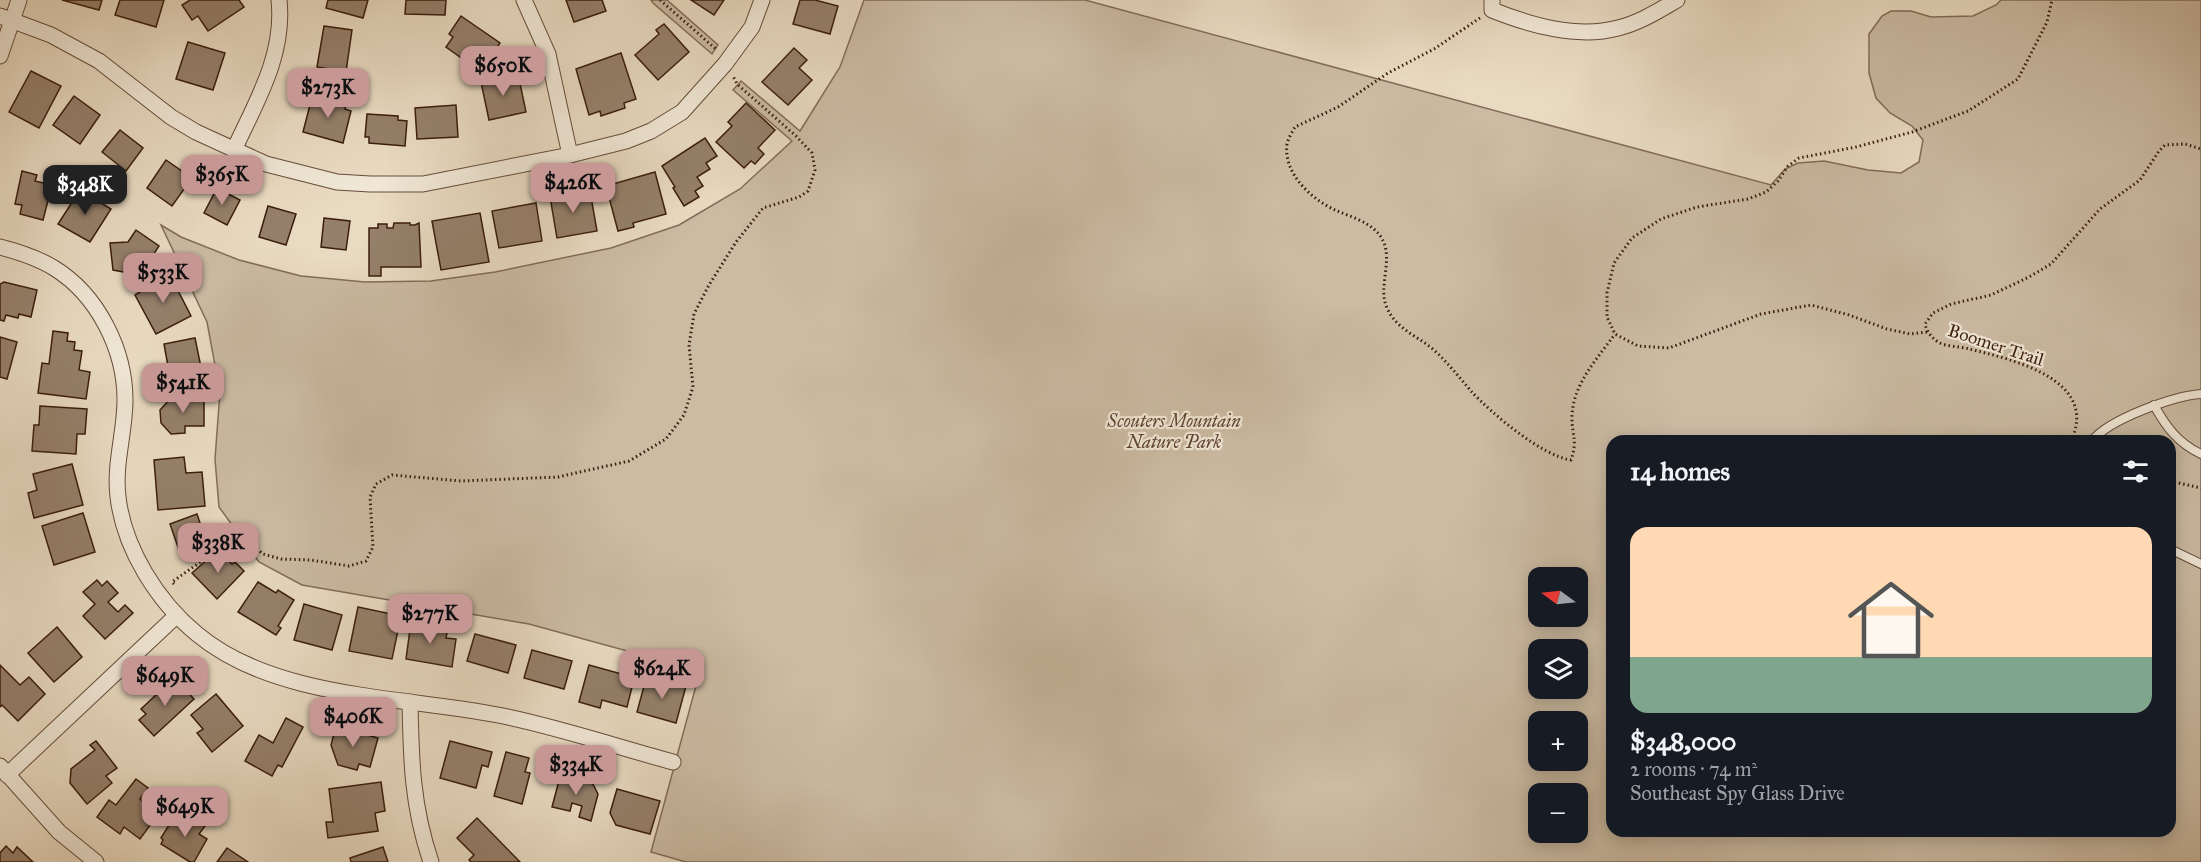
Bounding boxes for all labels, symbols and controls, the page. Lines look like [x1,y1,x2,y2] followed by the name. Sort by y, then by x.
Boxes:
[461,46,545,97] pin: $650K
[474,53,532,77] text: $650K
[286,68,370,119] pin: $273K
[301,75,355,99] text: $273K
[180,155,264,206] pin: $365K
[195,162,249,186] text: $365K
[531,163,615,214] pin: $426K
[43,165,127,216] pin: $348K
[544,170,602,194] text: $426K
[57,172,113,196] text: $348K
[121,253,205,304] pin: $533K
[137,260,189,284] text: $533K
[1945,319,2047,371] street label: Boomer Trail
[141,363,225,414] pin: $541K
[156,370,210,394] text: $541K
[1106,410,1241,453] park label: Scouters Mountain Nature Park
[1630,455,1730,487] text: 14 homes
[2119,455,2152,488] icon: filters
[176,523,260,574] pin: $338K
[192,530,244,554] text: $338K
[1837,566,1945,674] icon: home
[1528,567,1588,627] north arrow
[1528,567,1588,843] map controls
[388,594,472,645] pin: $277K
[402,601,458,625] text: $277K
[1528,639,1588,699] button: layers
[620,649,704,700] pin: $624K
[123,656,207,707] pin: $649K
[633,656,691,680] text: $624K
[136,663,194,687] text: $649K
[311,697,395,748] pin: $406K
[323,704,383,728] text: $406K
[1528,711,1588,771] button: +
[1630,725,1736,757] text: $348,000
[534,745,618,796] pin: $334K
[549,752,603,776] text: $334K
[1630,757,1757,781] text: 2 rooms · 74 m²
[1630,781,1845,805] text: Southeast Spy Glass Drive
[1528,783,1588,843] button: −
[143,787,227,838] pin: $649K
[156,794,214,818] text: $649K

